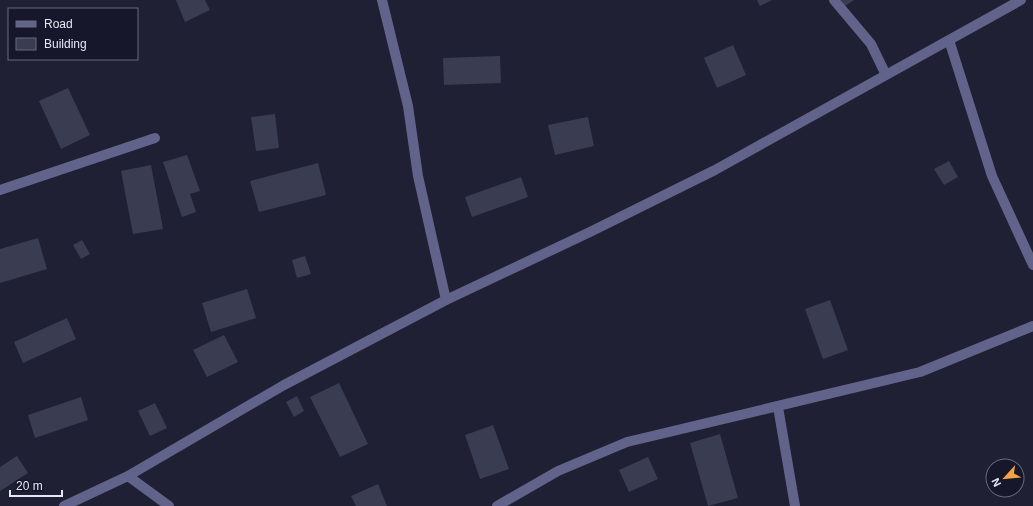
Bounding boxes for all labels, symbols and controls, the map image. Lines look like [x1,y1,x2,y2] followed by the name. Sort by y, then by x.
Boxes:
[8,8,138,60] legend
[44,17,73,31] text: Road
[44,37,87,51] text: Building
[985,458,1025,498] north arrow
[10,472,62,498] scale bar
[989,476,1003,489] text: N
[16,479,43,493] text: 20 m

